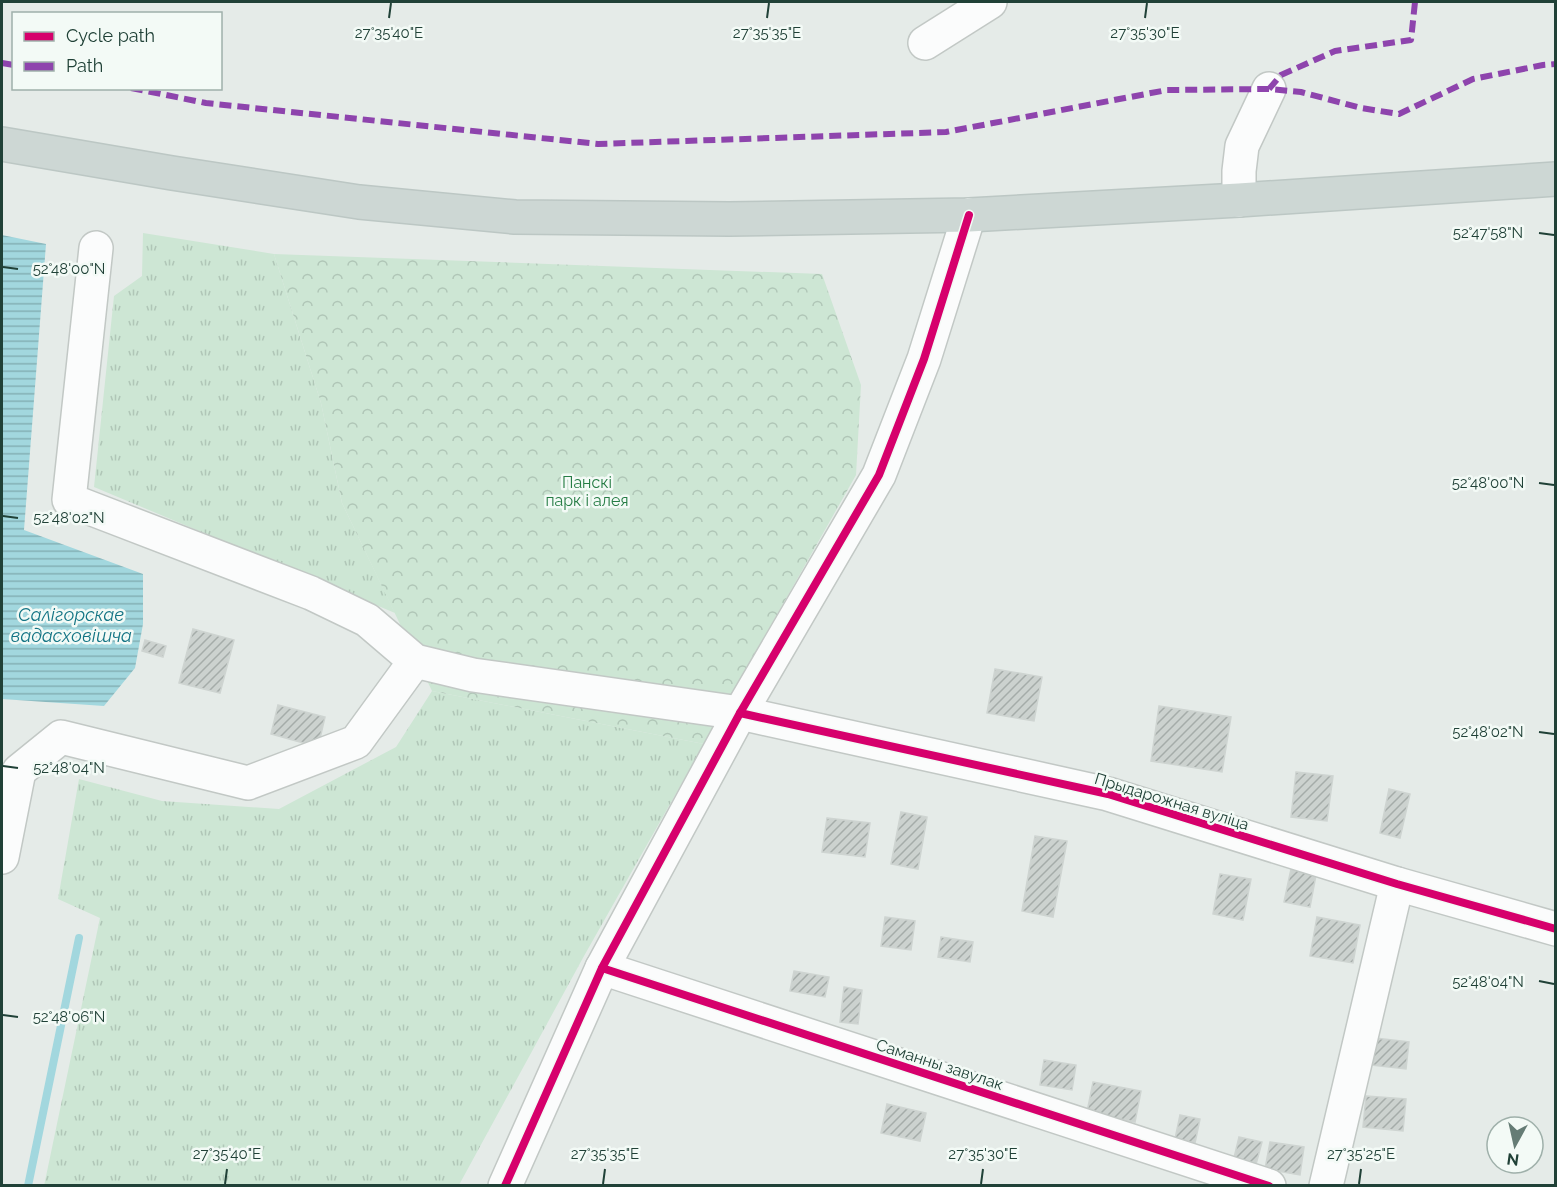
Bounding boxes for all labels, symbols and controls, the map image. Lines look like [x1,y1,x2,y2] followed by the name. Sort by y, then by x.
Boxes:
[12,12,222,90] legend
[355,24,423,42] text: 27°35'40"E
[733,24,801,42] text: 27°35'35"E
[1110,24,1180,42] text: 27°35'30"E
[66,25,155,46] text: Cycle path
[66,55,103,76] text: Path
[1453,224,1523,242] text: 52°47'58"N
[33,260,105,278] text: 52°48'00"N
[545,473,629,510] park label: Панскі парк і алея
[1452,474,1524,492] text: 52°48'00"N
[33,509,105,527] text: 52°48'02"N
[10,604,132,646] water label: Салігорскае вадасховішча
[1452,723,1524,741] text: 52°48'02"N
[33,759,105,777] text: 52°48'04"N
[1092,769,1251,834] street label: Прыдарожная вуліца
[1452,973,1524,991] text: 52°48'04"N
[33,1008,105,1026] text: 52°48'06"N
[874,1035,1006,1094] street label: Саманны завулак
[1485,1115,1545,1175] north arrow
[193,1145,261,1163] text: 27°35'40"E
[571,1145,639,1163] text: 27°35'35"E
[948,1145,1018,1163] text: 27°35'30"E
[1327,1145,1395,1163] text: 27°35'25"E
[1506,1149,1520,1170] text: N

